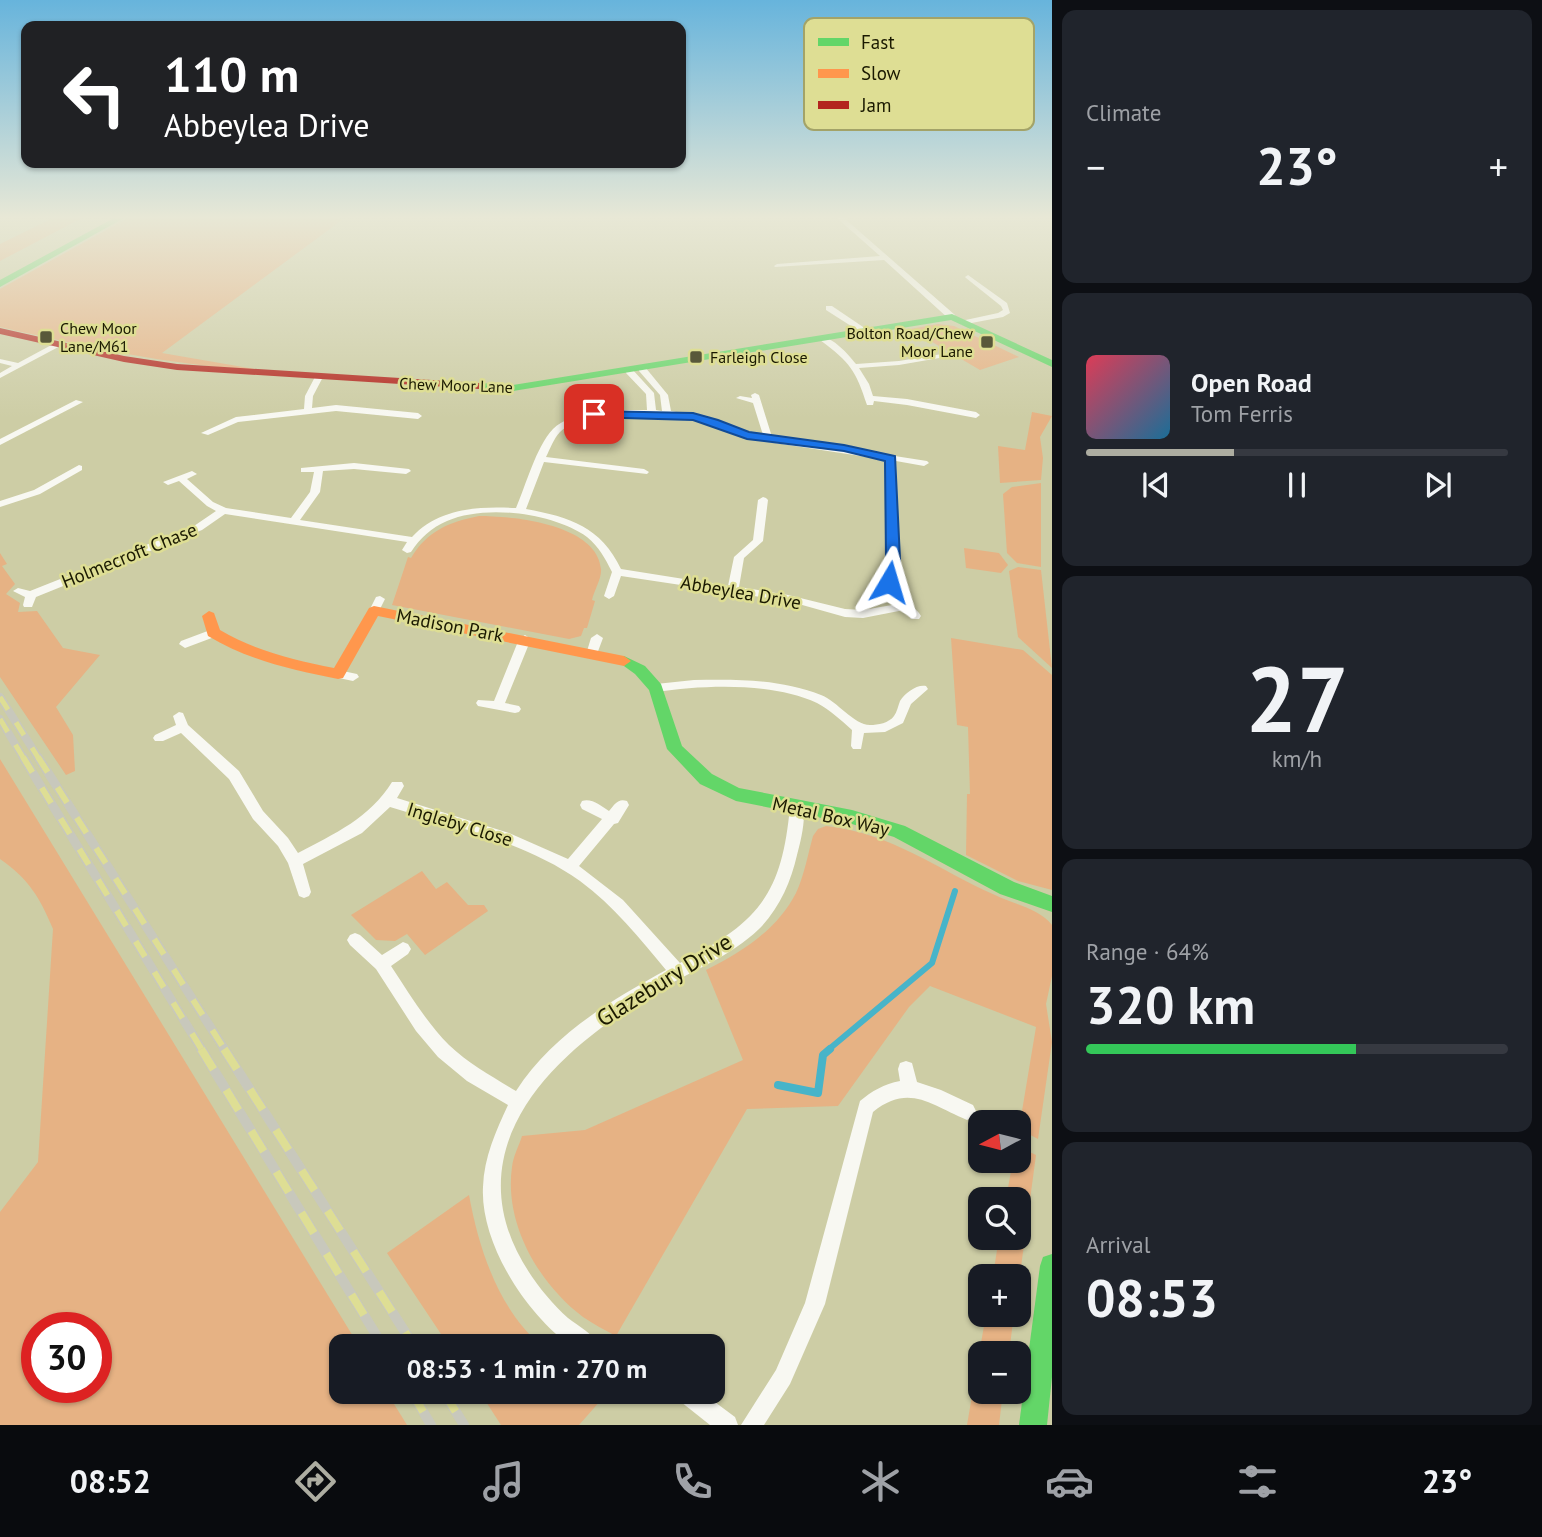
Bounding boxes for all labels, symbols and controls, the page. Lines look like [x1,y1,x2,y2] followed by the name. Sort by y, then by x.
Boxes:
[804,18,1034,130] legend
[861,30,895,54] text: Fast
[164,42,299,106] text: 110 m
[49,49,140,140] icon: left
[861,61,901,85] text: Slow
[860,93,891,117] text: Jam
[1086,98,1161,127] text: Climate
[164,104,369,146] text: Abbeylea Drive
[1256,132,1338,199] text: 23°
[1086,142,1105,191] text: −
[1489,142,1508,191] text: +
[60,318,137,356] place label: Chew Moor Lane/M61
[846,323,973,361] place label: Bolton Road/Chew Moor Lane
[38,329,54,345] marker: Chew Moor Lane/M61
[979,334,995,350] marker: Bolton Road/Chew Moor Lane
[710,347,808,367] place label: Farleigh Close
[688,349,704,365] marker: Farleigh Close
[1191,366,1312,399] text: Open Road
[399,373,513,397] street label: Chew Moor Lane
[564,384,624,444] pin
[575,395,613,433] icon: arrive
[1191,399,1293,428] text: Tom Ferris
[1137,466,1175,504] icon: previous
[1278,466,1316,504] icon: pause
[1419,466,1457,504] icon: next
[58,517,200,593] street label: Holmecroft Chase
[852,545,926,619] position arrow
[679,570,803,614] street label: Abbeylea Drive
[395,603,505,647] street label: Madison Park
[1245,639,1349,757] text: 27
[1272,744,1322,773] text: km/h
[770,791,892,841] street label: Metal Box Way
[404,797,516,851] street label: Ingleby Close
[591,926,737,1033] street label: Glazebury Drive
[1086,937,1209,966] text: Range · 64%
[1086,971,1255,1038] text: 320 km
[968,1110,1031,1172] north arrow
[968,1110,1031,1404] map controls
[968,1187,1031,1250] button: search
[1086,1230,1150,1259] text: Arrival
[968,1264,1031,1327] button: +
[1086,1264,1218,1331] text: 08:53
[21,1312,112,1403] speed limit sign: 30
[968,1341,1031,1404] button: −
[407,1352,647,1385] text: 08:53 · 1 min · 270 m
[291,1457,340,1506] icon: directions
[479,1457,528,1506] icon: music
[668,1457,717,1506] icon: phone
[856,1457,905,1506] icon: climate
[1045,1457,1094,1506] icon: car
[1233,1457,1282,1506] icon: filters
[70,1460,151,1502] text: 08:52
[1422,1460,1472,1502] text: 23°

